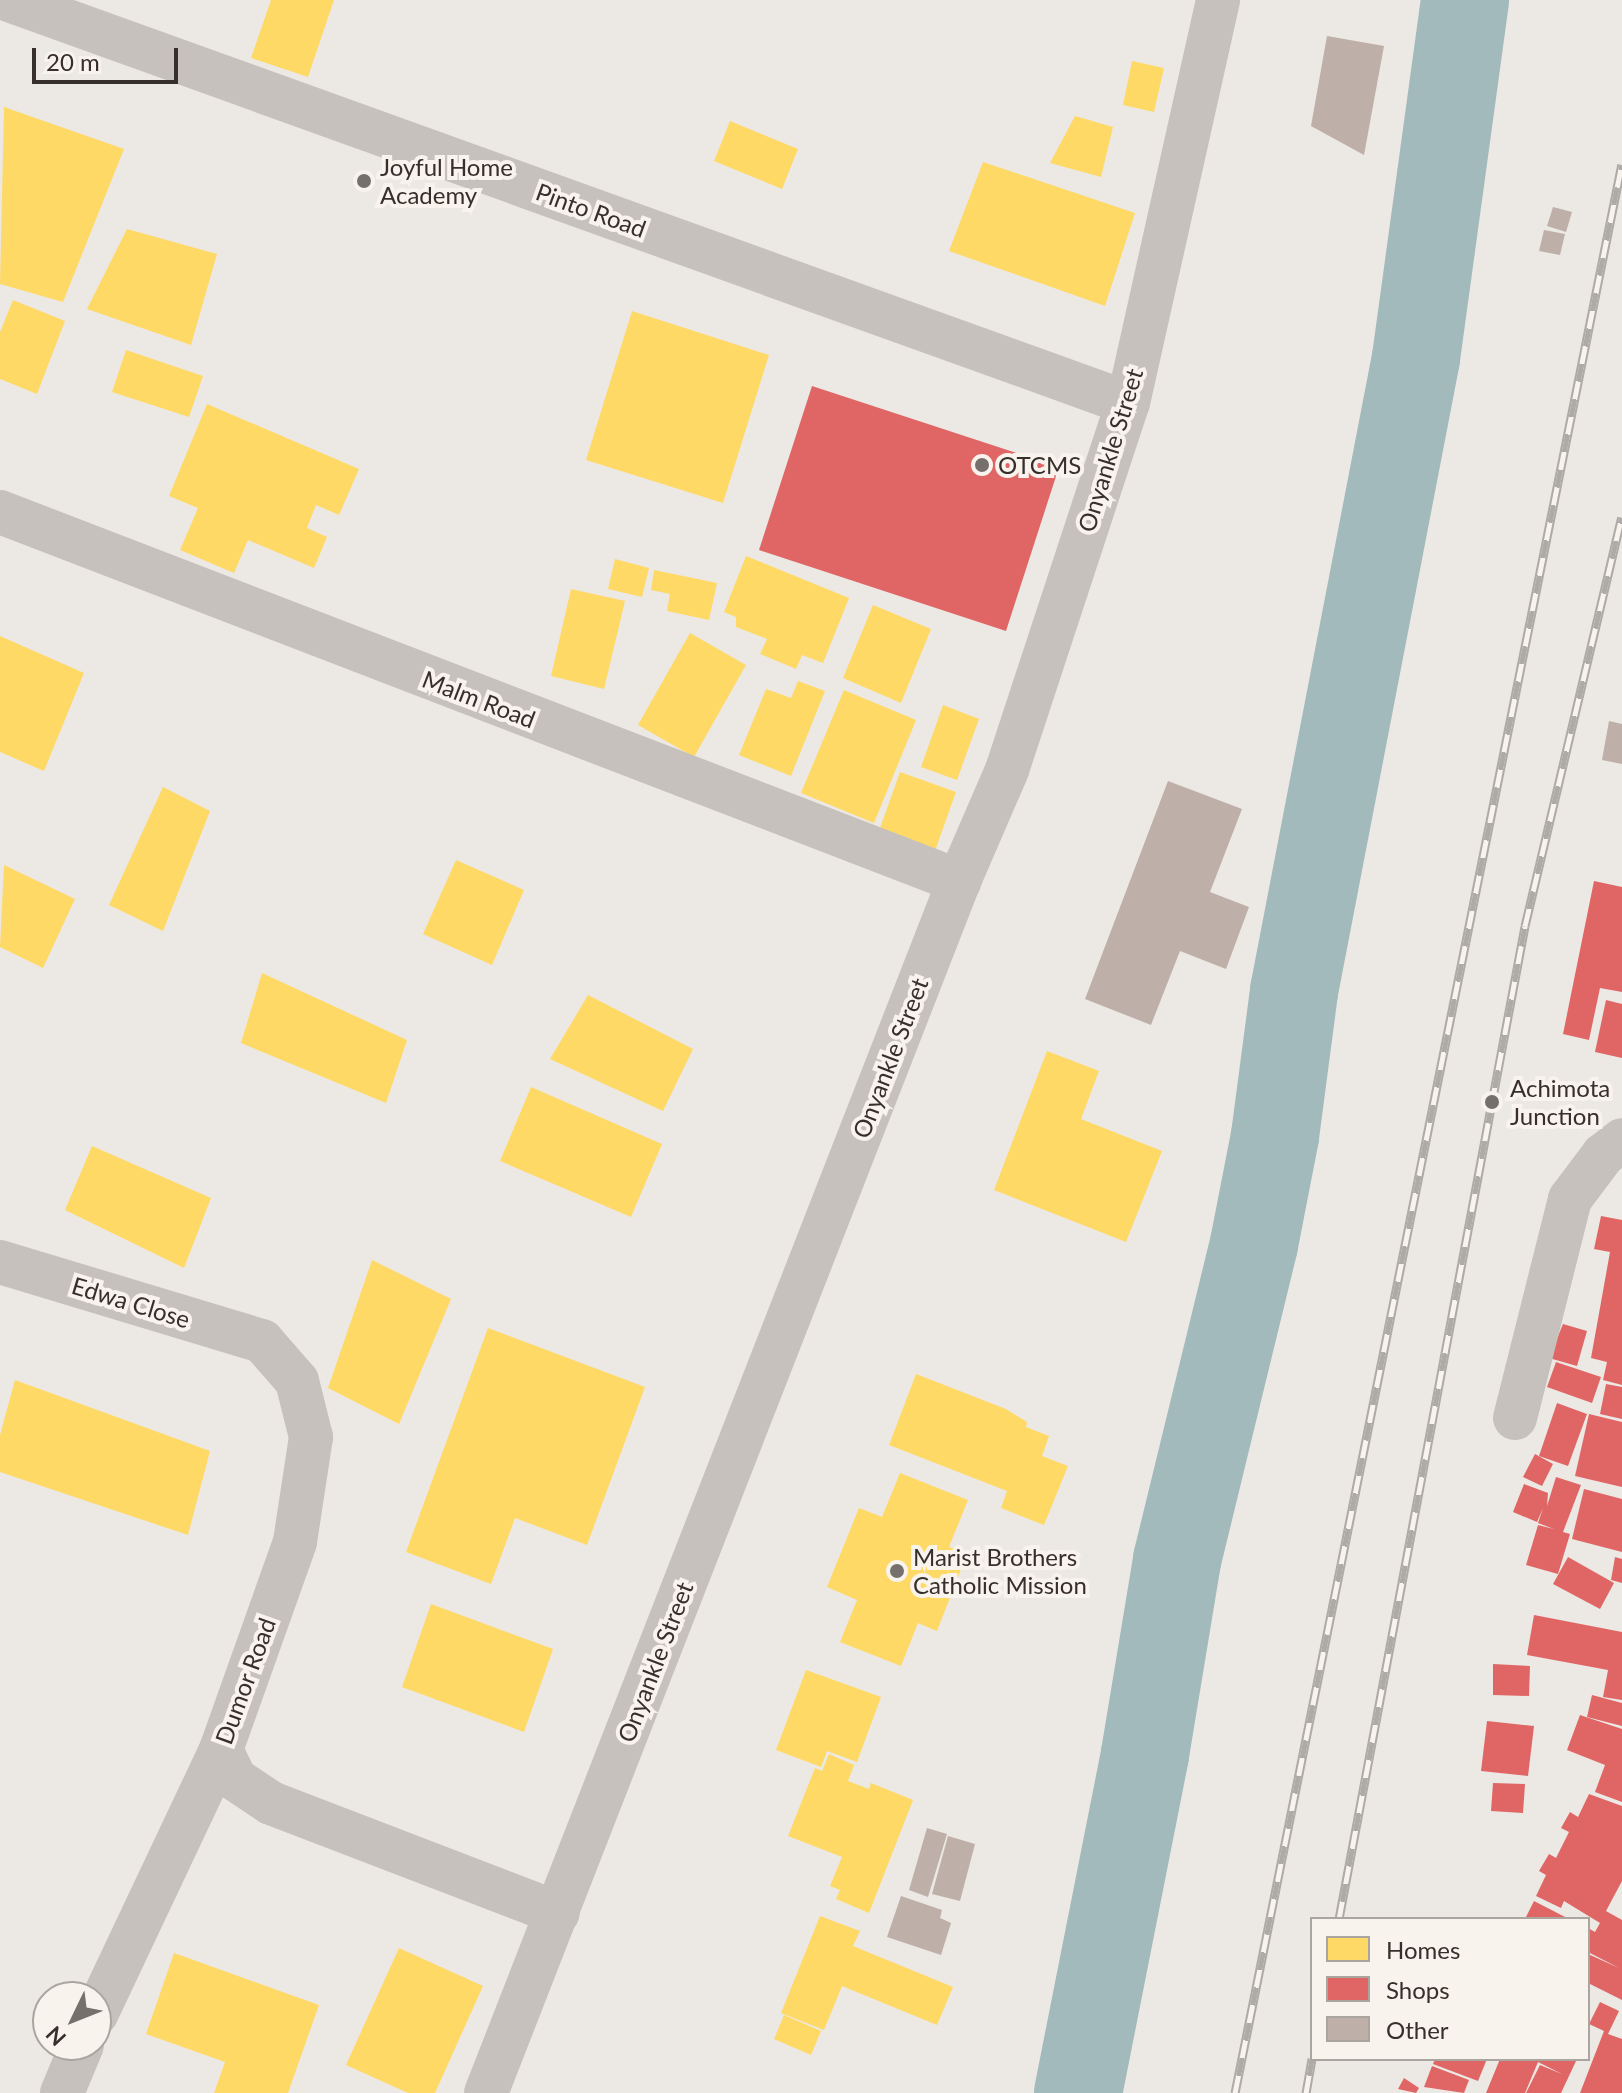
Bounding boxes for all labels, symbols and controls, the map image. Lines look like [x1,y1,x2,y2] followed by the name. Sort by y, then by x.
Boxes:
[36,32,182,82] scale bar
[46,47,100,76] text: 20 m
[380,153,513,209] place label: Joyful Home Academy
[355,172,373,190] marker: Joyful Home Academy
[532,177,650,243] street label: Pinto Road
[1071,365,1149,535] street label: Onyankle Street
[998,451,1081,479] place label: OTCMS
[973,456,991,474] marker: OTCMS
[418,664,540,734] street label: Malm Road
[846,974,934,1142] street label: Onyankle Street
[1510,1074,1610,1130] place label: Achimota Junction
[1481,1091,1503,1113] marker: Achimota Junction
[68,1270,194,1334] street label: Edwa Close
[913,1543,1087,1599] place label: Marist Brothers Catholic Mission
[888,1562,906,1580] marker: Marist Brothers Catholic Mission
[611,1578,699,1746] street label: Onyankle Street
[209,1614,281,1748] street label: Dumor Road
[1310,1917,1590,2061] legend
[1386,1935,1460,1964] text: Homes
[1386,1975,1450,2004] text: Shops
[32,1981,112,2061] north arrow
[1386,2015,1449,2044] text: Other
[40,2021,71,2052] text: N

